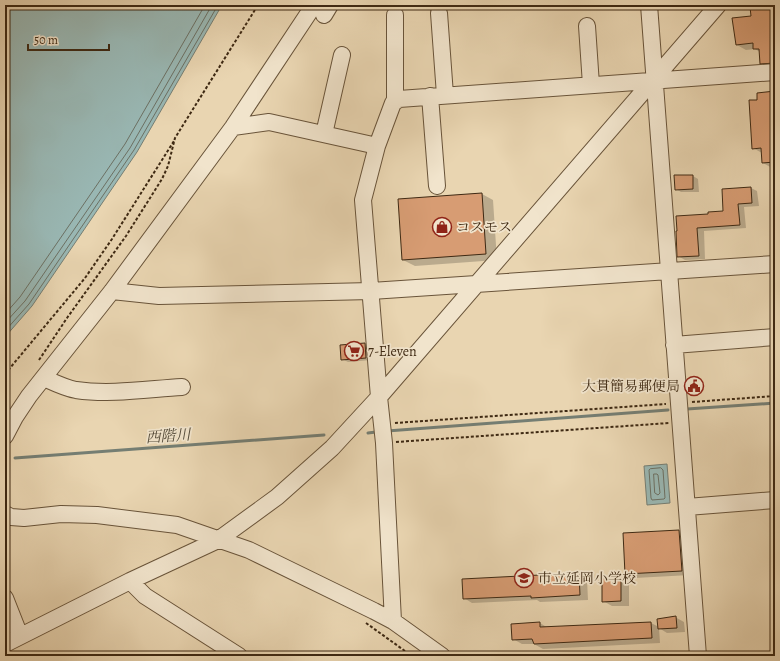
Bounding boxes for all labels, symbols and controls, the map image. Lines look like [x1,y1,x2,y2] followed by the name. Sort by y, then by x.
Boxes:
[28,26,109,52] scale bar
[34,32,58,48] text: 50 m
[431,216,453,238] shop icon: コスモス
[456,218,512,237] place label: コスモス
[343,340,365,362] supermarket icon: 7-Eleven
[368,342,417,361] place label: 7-Eleven
[683,375,705,397] public building icon: 大貫簡易郵便局
[582,377,680,396] place label: 大貫簡易郵便局
[145,424,193,448] water label: 西階川
[513,567,535,589] school or university icon: 市立延岡小学校
[538,569,636,588] place label: 市立延岡小学校

